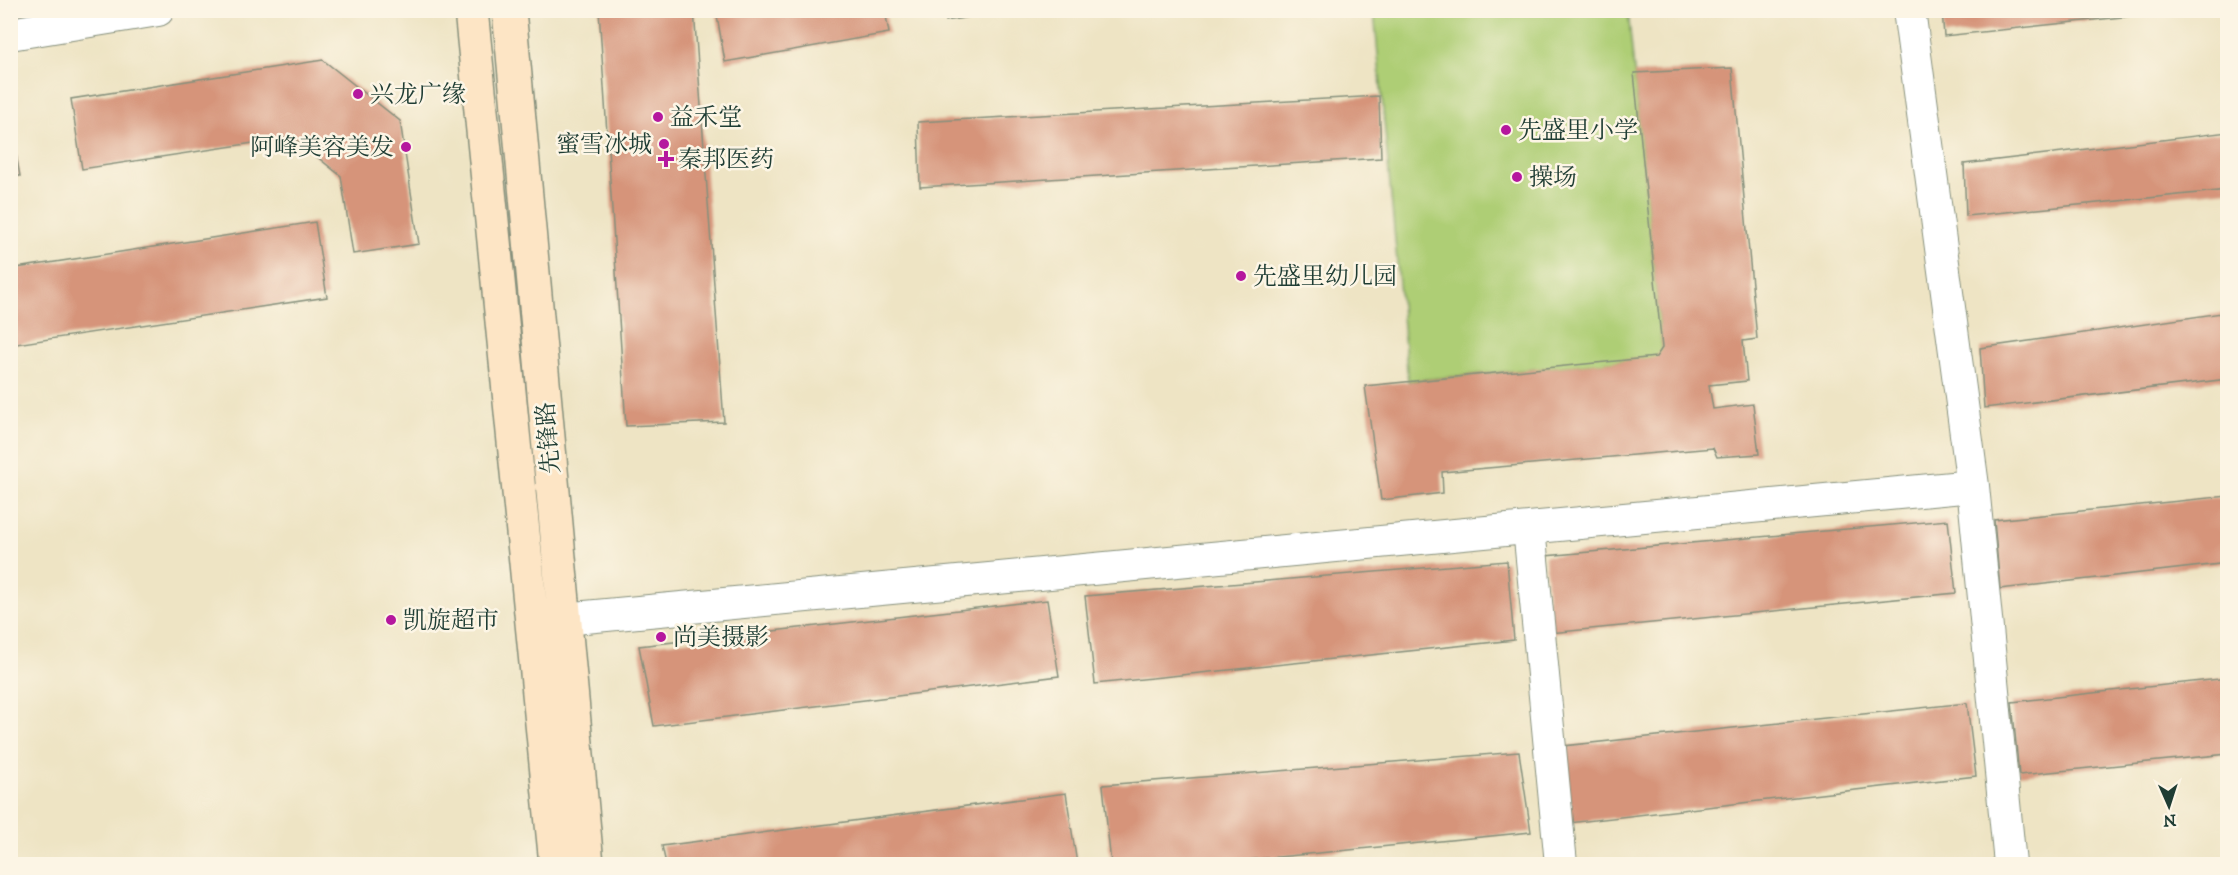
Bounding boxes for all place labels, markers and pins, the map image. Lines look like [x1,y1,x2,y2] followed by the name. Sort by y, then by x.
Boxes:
[370,80,466,110] place label: 兴龙广缘
[351,87,365,101] marker: 兴龙广缘
[670,103,742,133] place label: 益禾堂
[651,110,665,124] marker: 益禾堂
[1518,116,1638,146] place label: 先盛里小学
[1499,123,1513,137] marker: 先盛里小学
[556,130,652,160] place label: 蜜雪冰城
[250,133,394,163] place label: 阿峰美容美发
[657,137,671,151] marker: 蜜雪冰城
[399,140,413,154] marker: 阿峰美容美发
[678,145,774,175] place label: 秦邦医药
[659,152,673,166] marker: 秦邦医药
[1529,163,1577,193] place label: 操场
[1510,170,1524,184] marker: 操场
[1253,262,1397,292] place label: 先盛里幼儿园
[1234,269,1248,283] marker: 先盛里幼儿园
[403,606,499,636] place label: 凯旋超市
[384,613,398,627] marker: 凯旋超市
[673,623,769,653] place label: 尚美摄影
[654,630,668,644] marker: 尚美摄影

